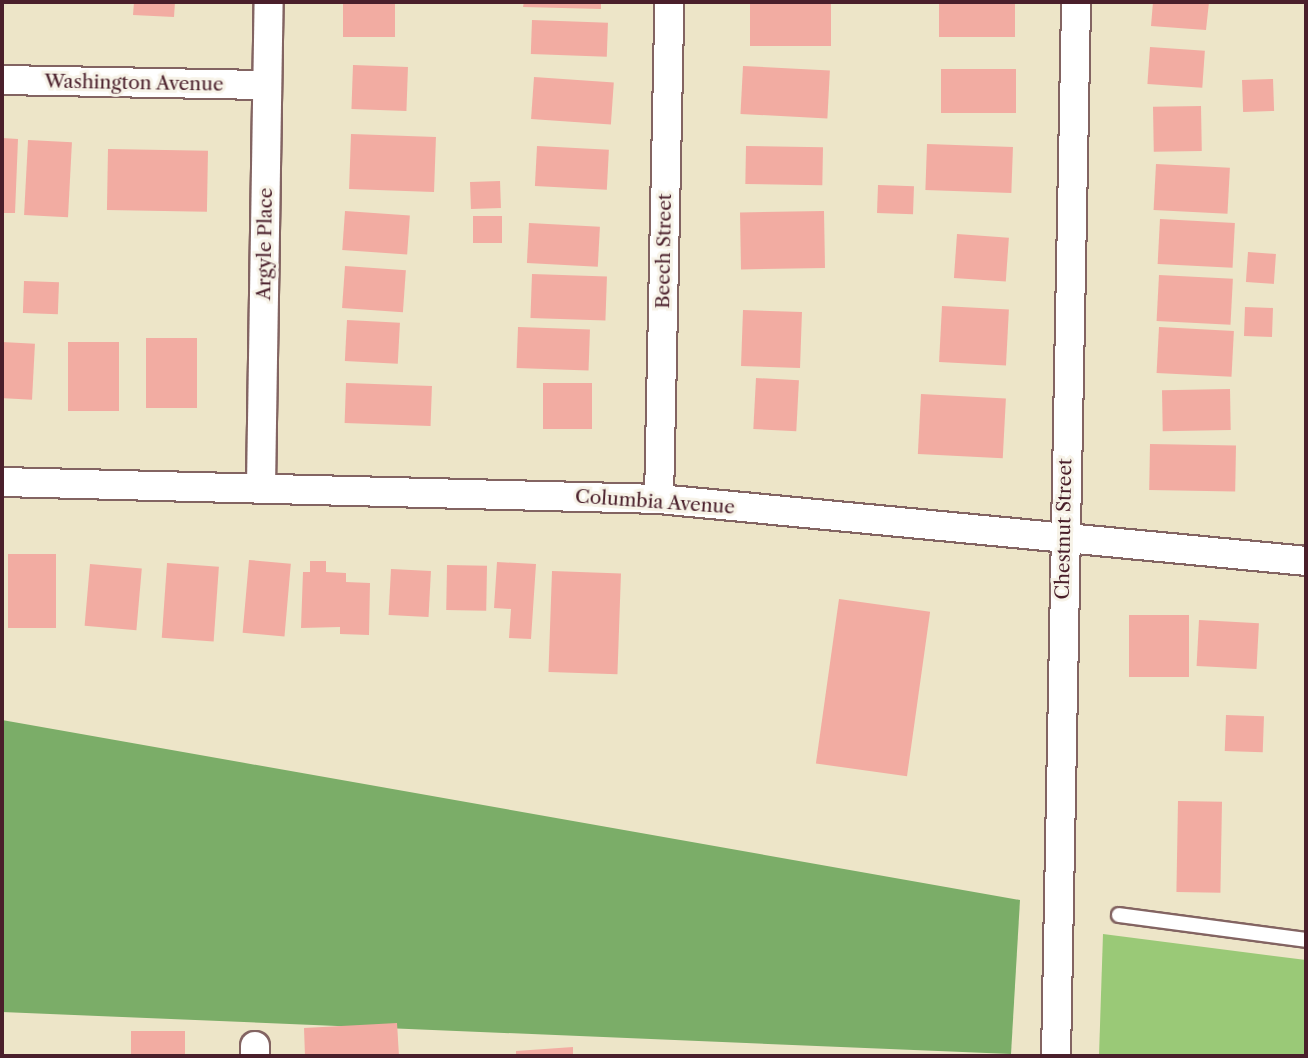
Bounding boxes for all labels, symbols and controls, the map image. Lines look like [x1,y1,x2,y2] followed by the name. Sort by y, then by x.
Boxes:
[44,70,224,96] street label: Washington Avenue
[253,187,277,301] street label: Argyle Place
[652,193,676,309] street label: Beech Street
[1051,458,1077,600] street label: Chestnut Street
[574,485,736,519] street label: Columbia Avenue

